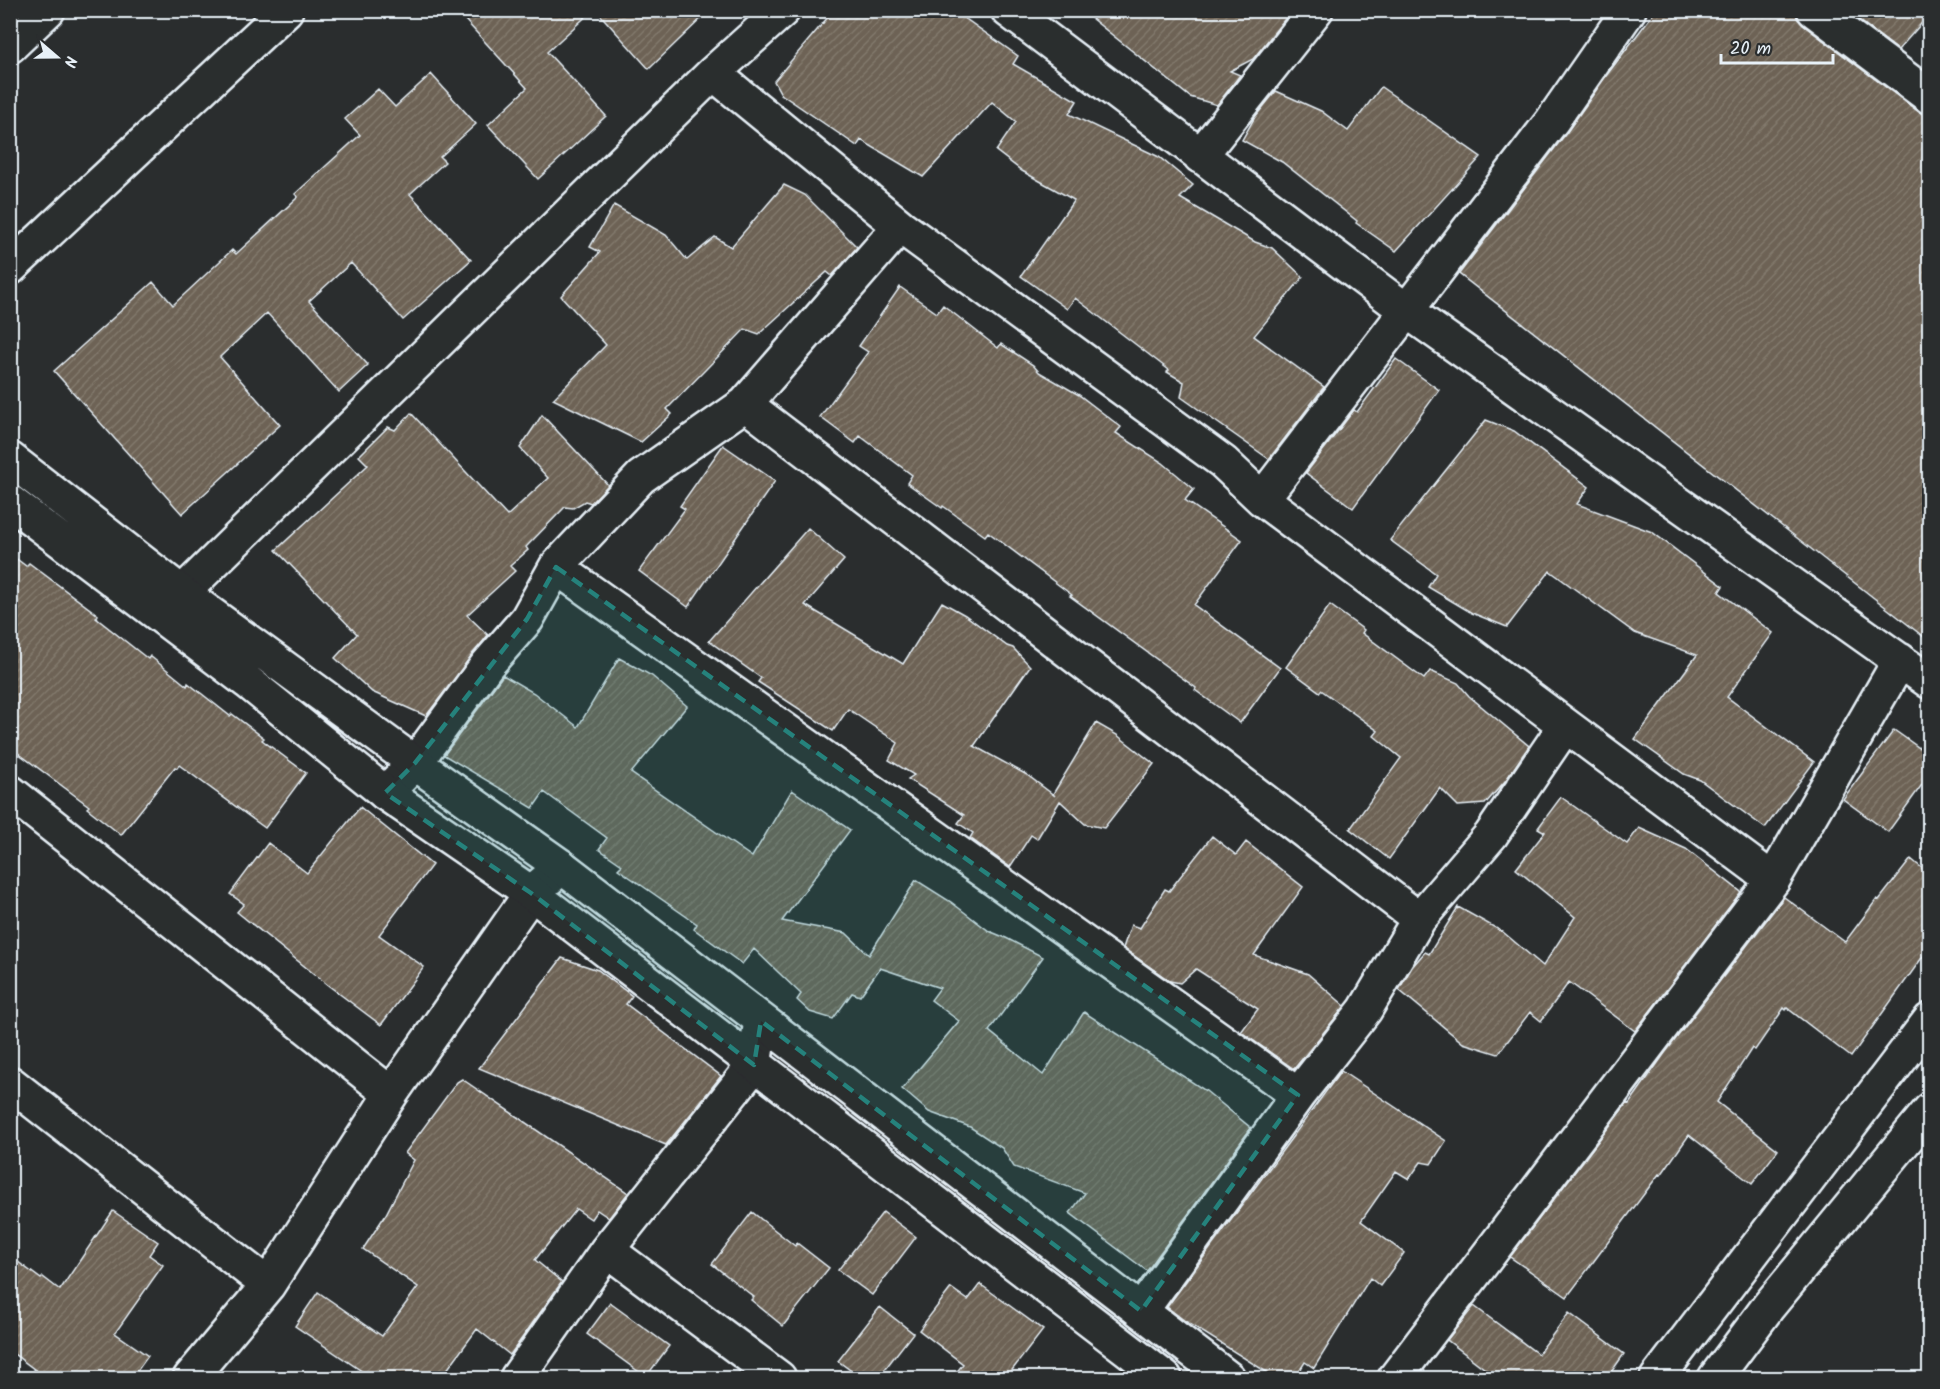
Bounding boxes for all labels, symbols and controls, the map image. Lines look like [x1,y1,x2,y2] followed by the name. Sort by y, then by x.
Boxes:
[27,27,87,87] north arrow
[1721,27,1834,65] scale bar
[1730,35,1771,64] text: 20 m
[56,53,83,71] text: N

